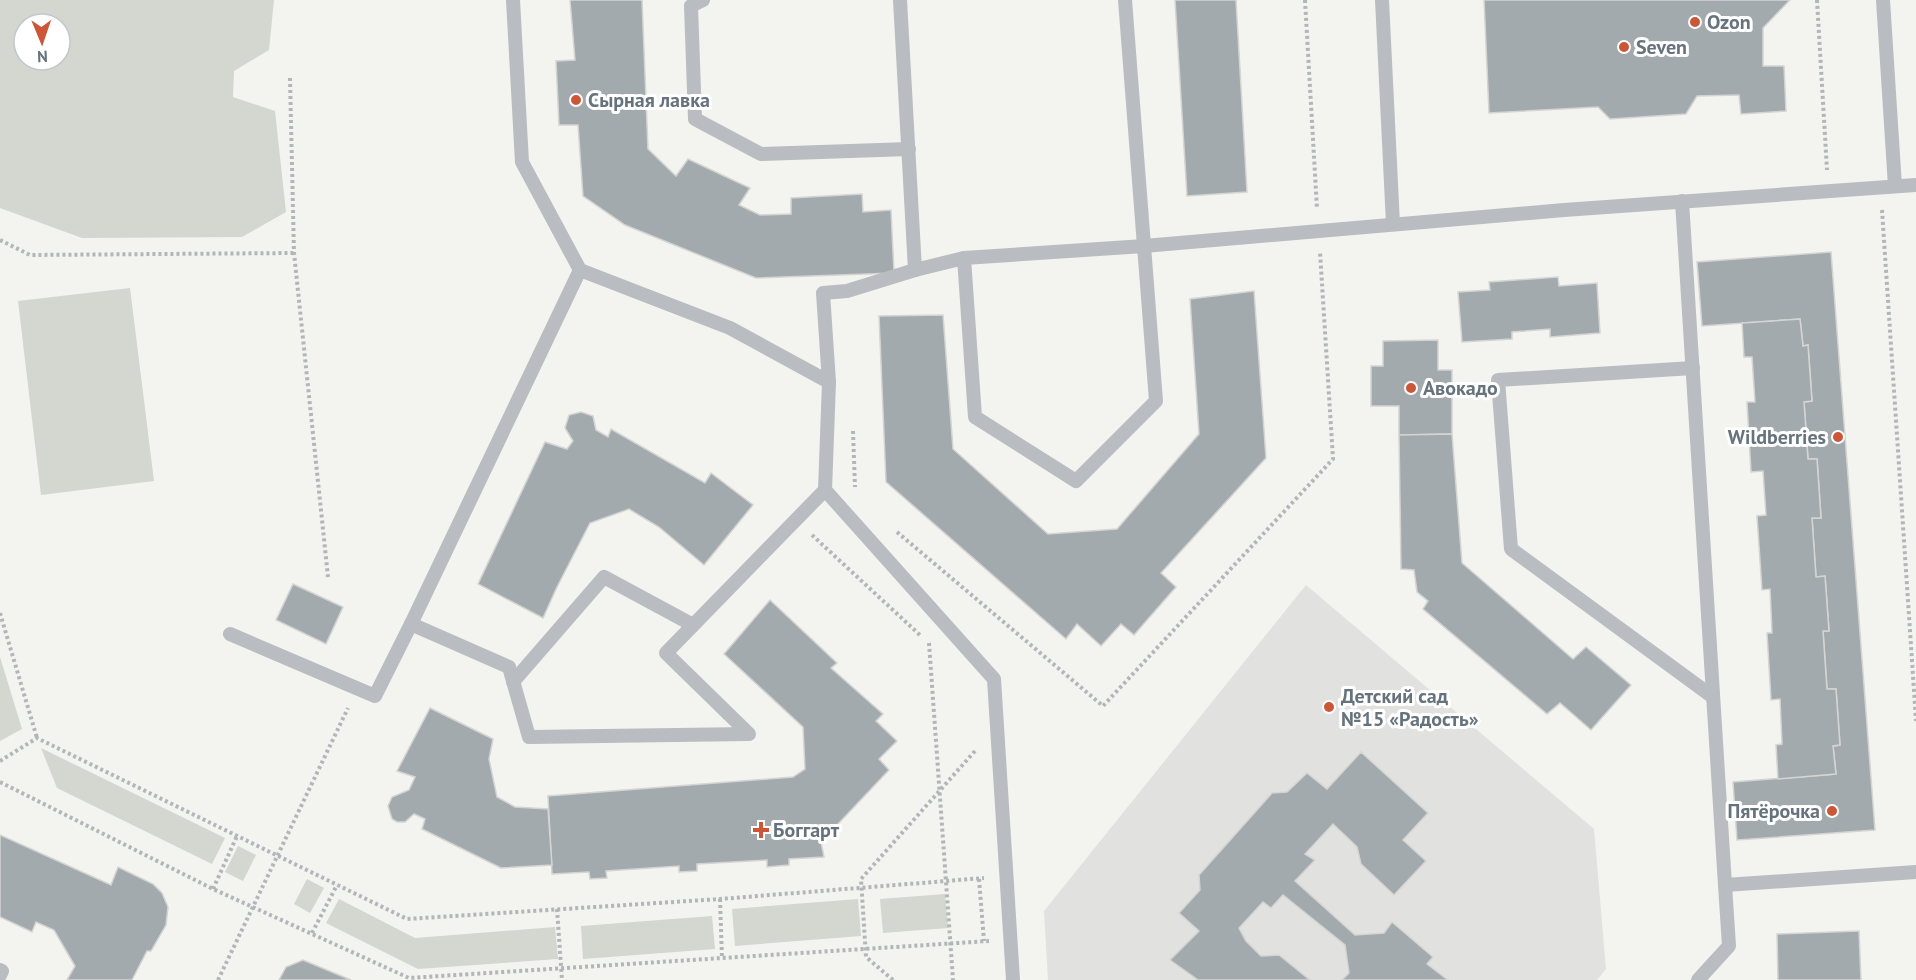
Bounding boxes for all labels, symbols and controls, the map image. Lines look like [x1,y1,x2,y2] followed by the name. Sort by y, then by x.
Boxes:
[1707,9,1751,35] place label: Ozon
[12,12,72,72] north arrow
[1688,15,1702,29] marker: Ozon
[1636,34,1687,60] place label: Seven
[1617,40,1631,54] marker: Seven
[37,47,48,67] text: N
[588,87,710,113] place label: Сырная лавка
[569,93,583,107] marker: Сырная лавка
[1423,375,1498,401] place label: Авокадо
[1404,381,1418,395] marker: Авокадо
[1728,424,1826,450] place label: Wildberries
[1831,430,1845,444] marker: Wildberries
[1341,683,1479,732] place label: Детский сад №15 «Радость»
[1322,700,1336,714] marker: Детский сад №15 «Радость»
[1727,798,1820,824] place label: Пятёрочка
[1825,804,1839,818] marker: Пятёрочка
[773,817,840,843] place label: Боггарт
[754,823,768,837] marker: Боггарт

